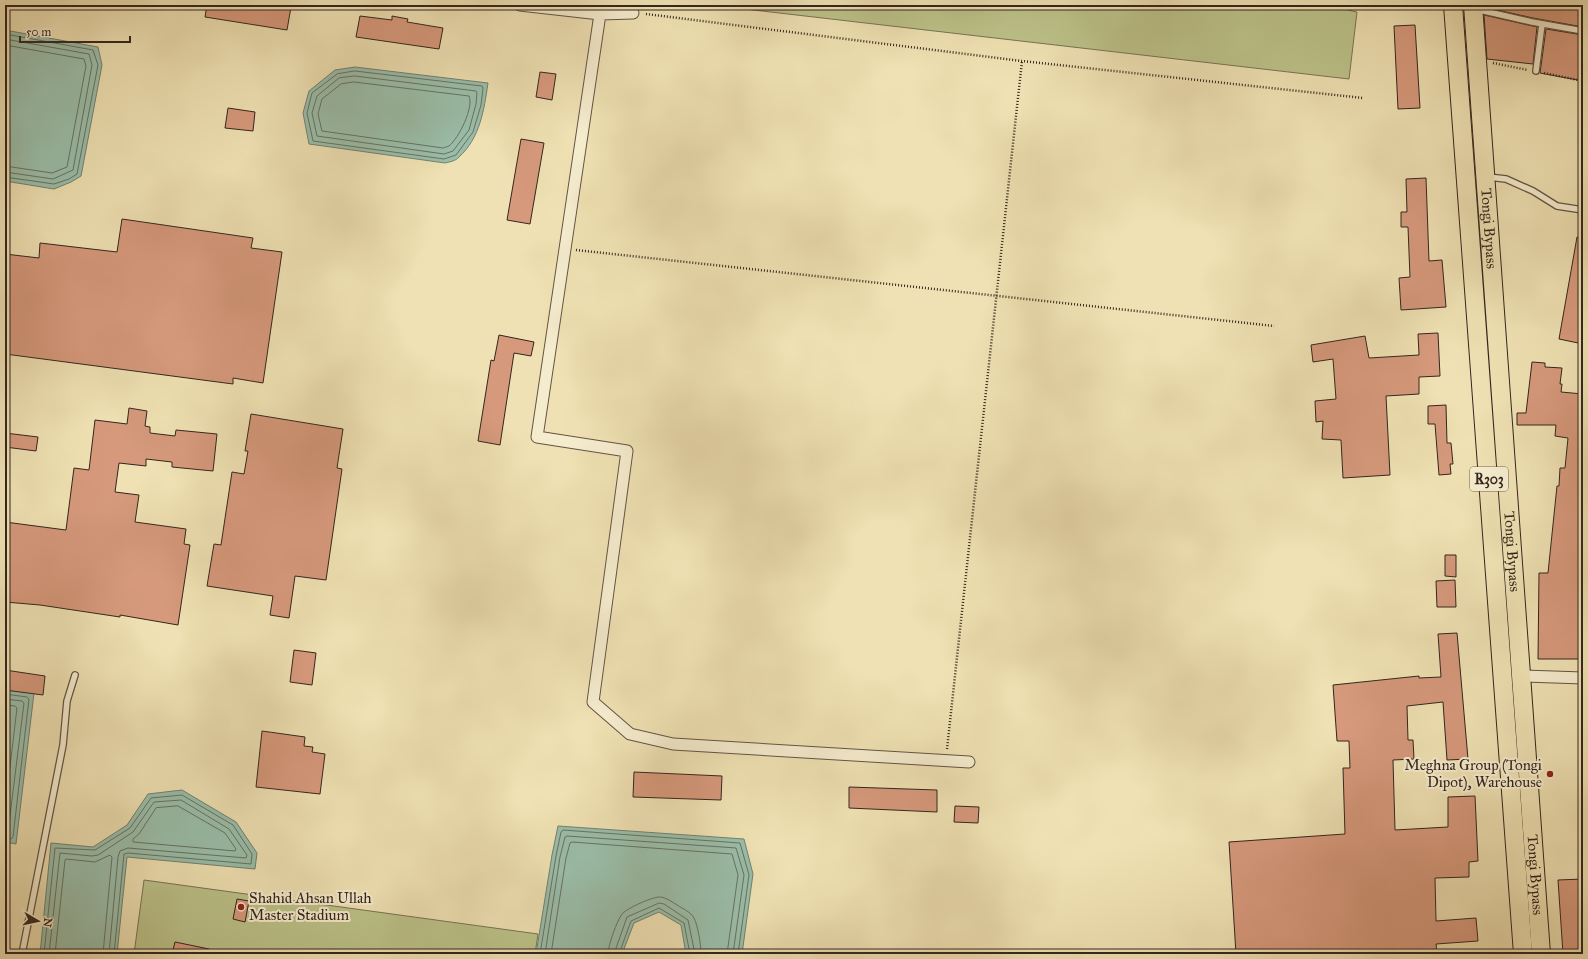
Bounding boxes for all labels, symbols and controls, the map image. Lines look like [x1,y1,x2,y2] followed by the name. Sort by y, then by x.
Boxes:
[20,18,130,44] scale bar
[26,25,51,39] text: 50 m
[1477,187,1501,269] street label: Tongi Bypass
[1470,467,1508,491] road number: R303
[1500,511,1524,593] street label: Tongi Bypass
[1404,756,1542,792] place label: Meghna Group (Tongi Dipot), Warehouse
[1545,769,1555,779] marker: Meghna Group (Tongi Dipot), Warehouse
[1523,834,1547,916] street label: Tongi Bypass
[249,889,372,924] place label: Shahid Ahsan Ullah Master Stadium
[18,901,58,941] north arrow
[236,902,246,912] marker: Shahid Ahsan Ullah Master Stadium
[40,917,55,929] text: N

